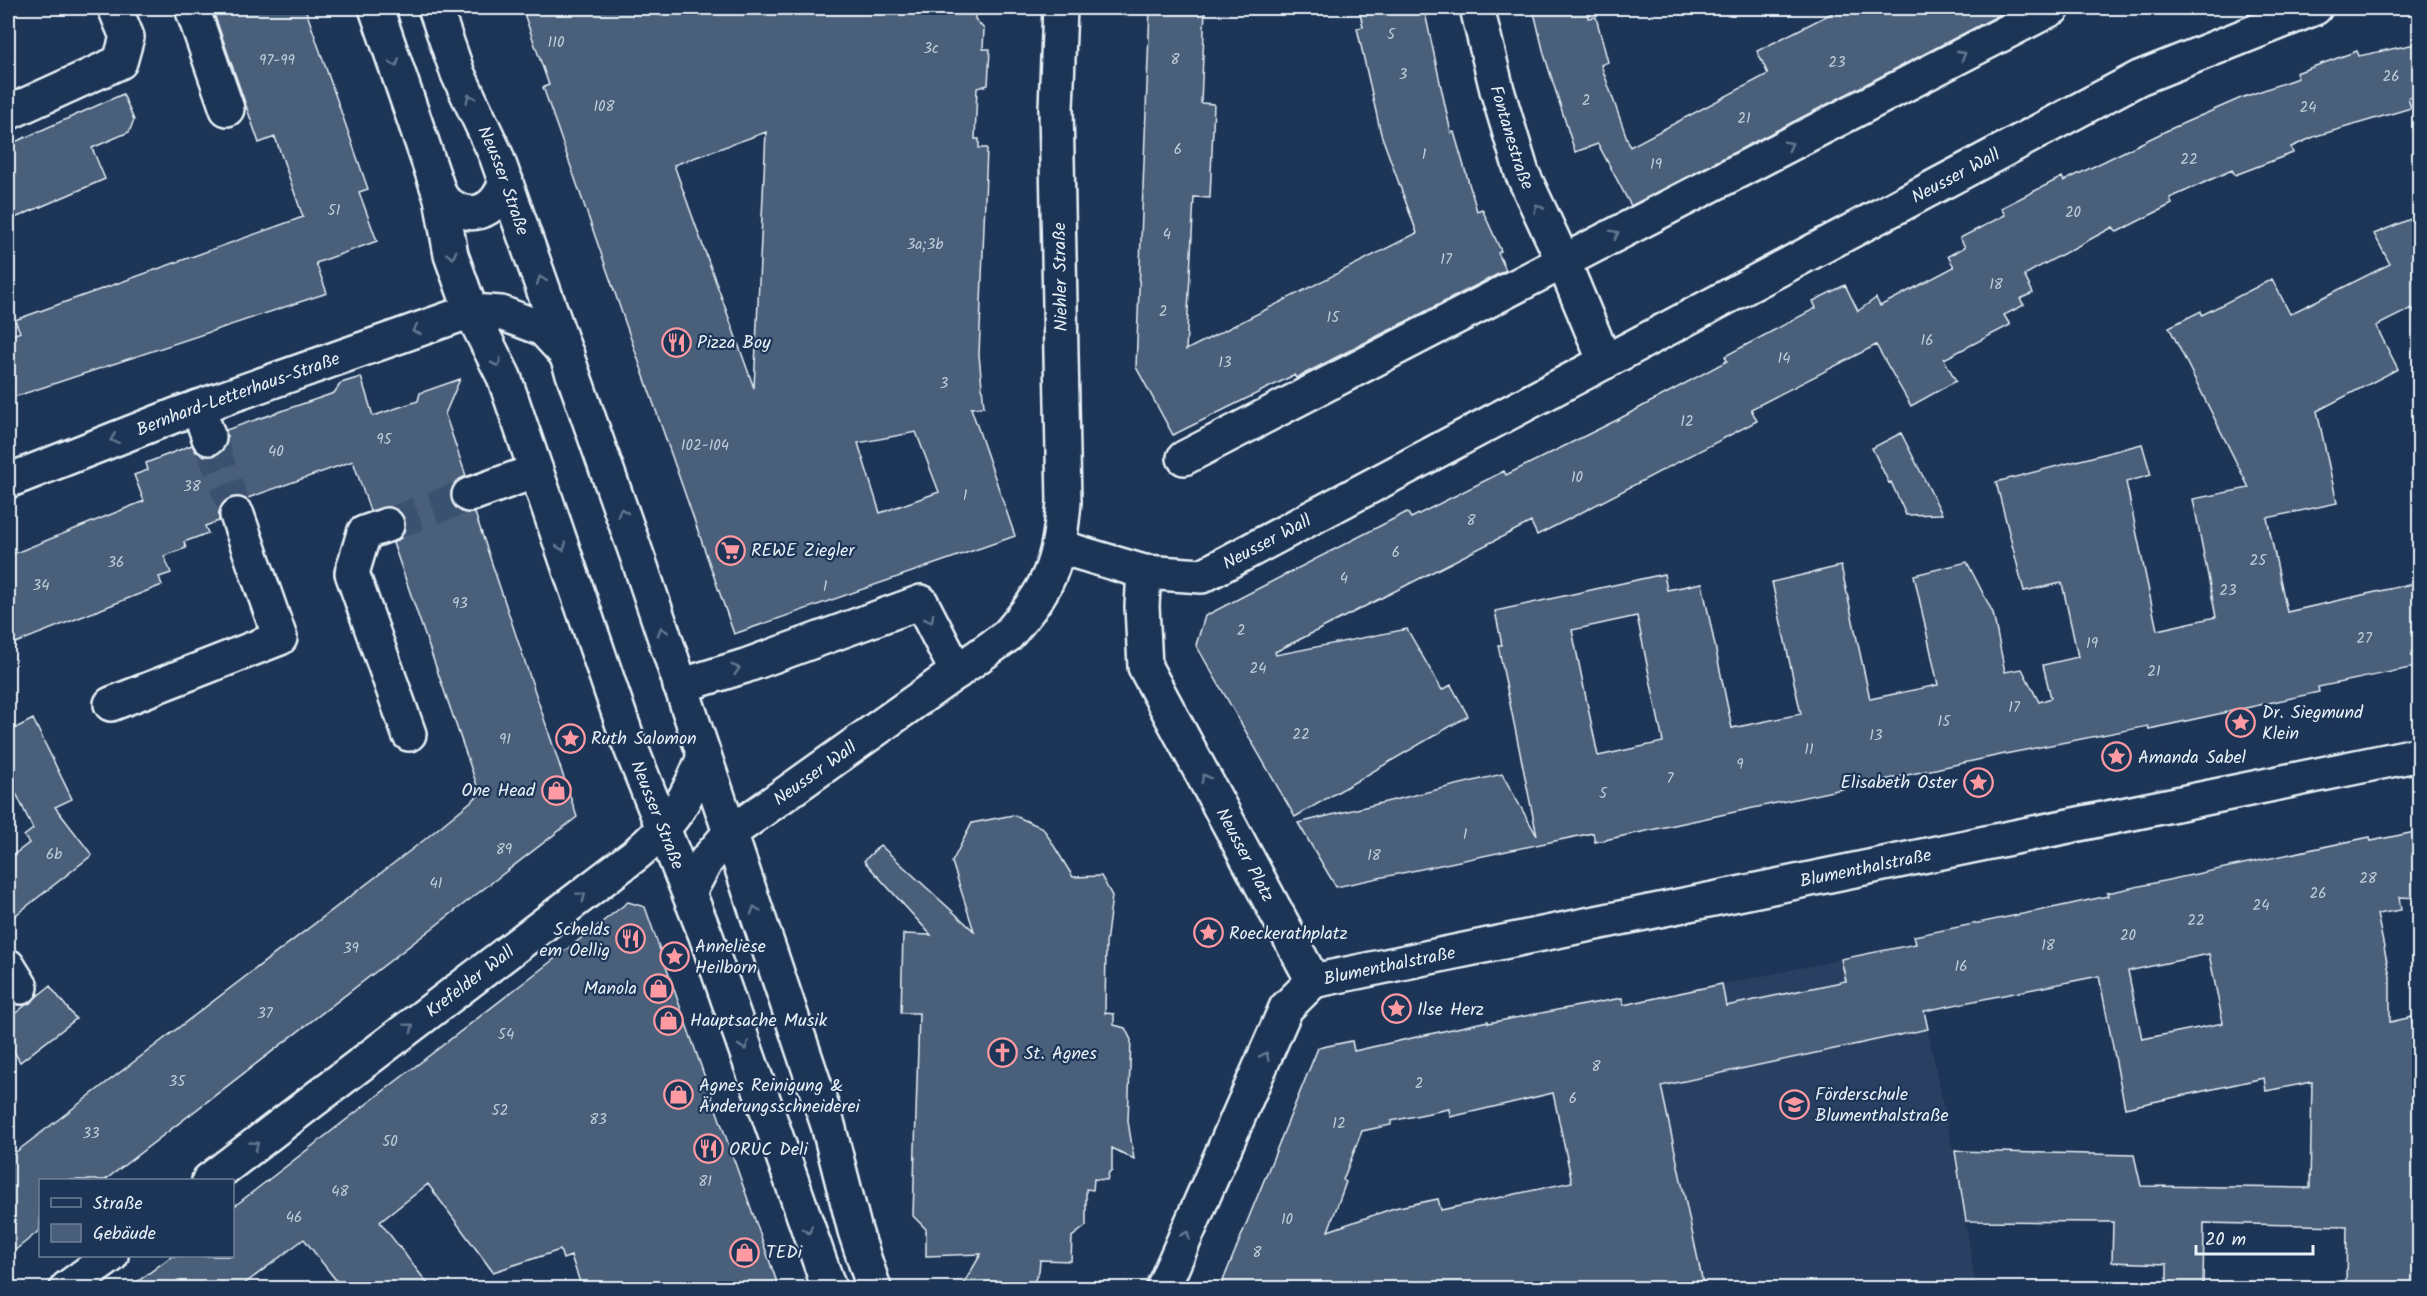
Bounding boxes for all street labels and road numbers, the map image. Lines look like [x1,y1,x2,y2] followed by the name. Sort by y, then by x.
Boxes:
[1480,82,1541,195] street label: Fontanestraße
[468,121,536,240] street label: Neusser Straße
[1906,141,2006,212] street label: Neusser Wall
[1046,222,1077,332] street label: Niehler Straße
[132,345,344,445] street label: Bernhard-Letterhaus-Straße
[1218,507,1317,579] street label: Neusser Wall
[768,734,864,814] street label: Neusser Wall
[621,756,691,874] street label: Neusser Straße
[1207,803,1281,908] street label: Neusser Platz
[1797,842,1934,897] street label: Blumenthalstraße
[420,938,522,1026] street label: Krefelder Wall
[1321,939,1458,994] street label: Blumenthalstraße

